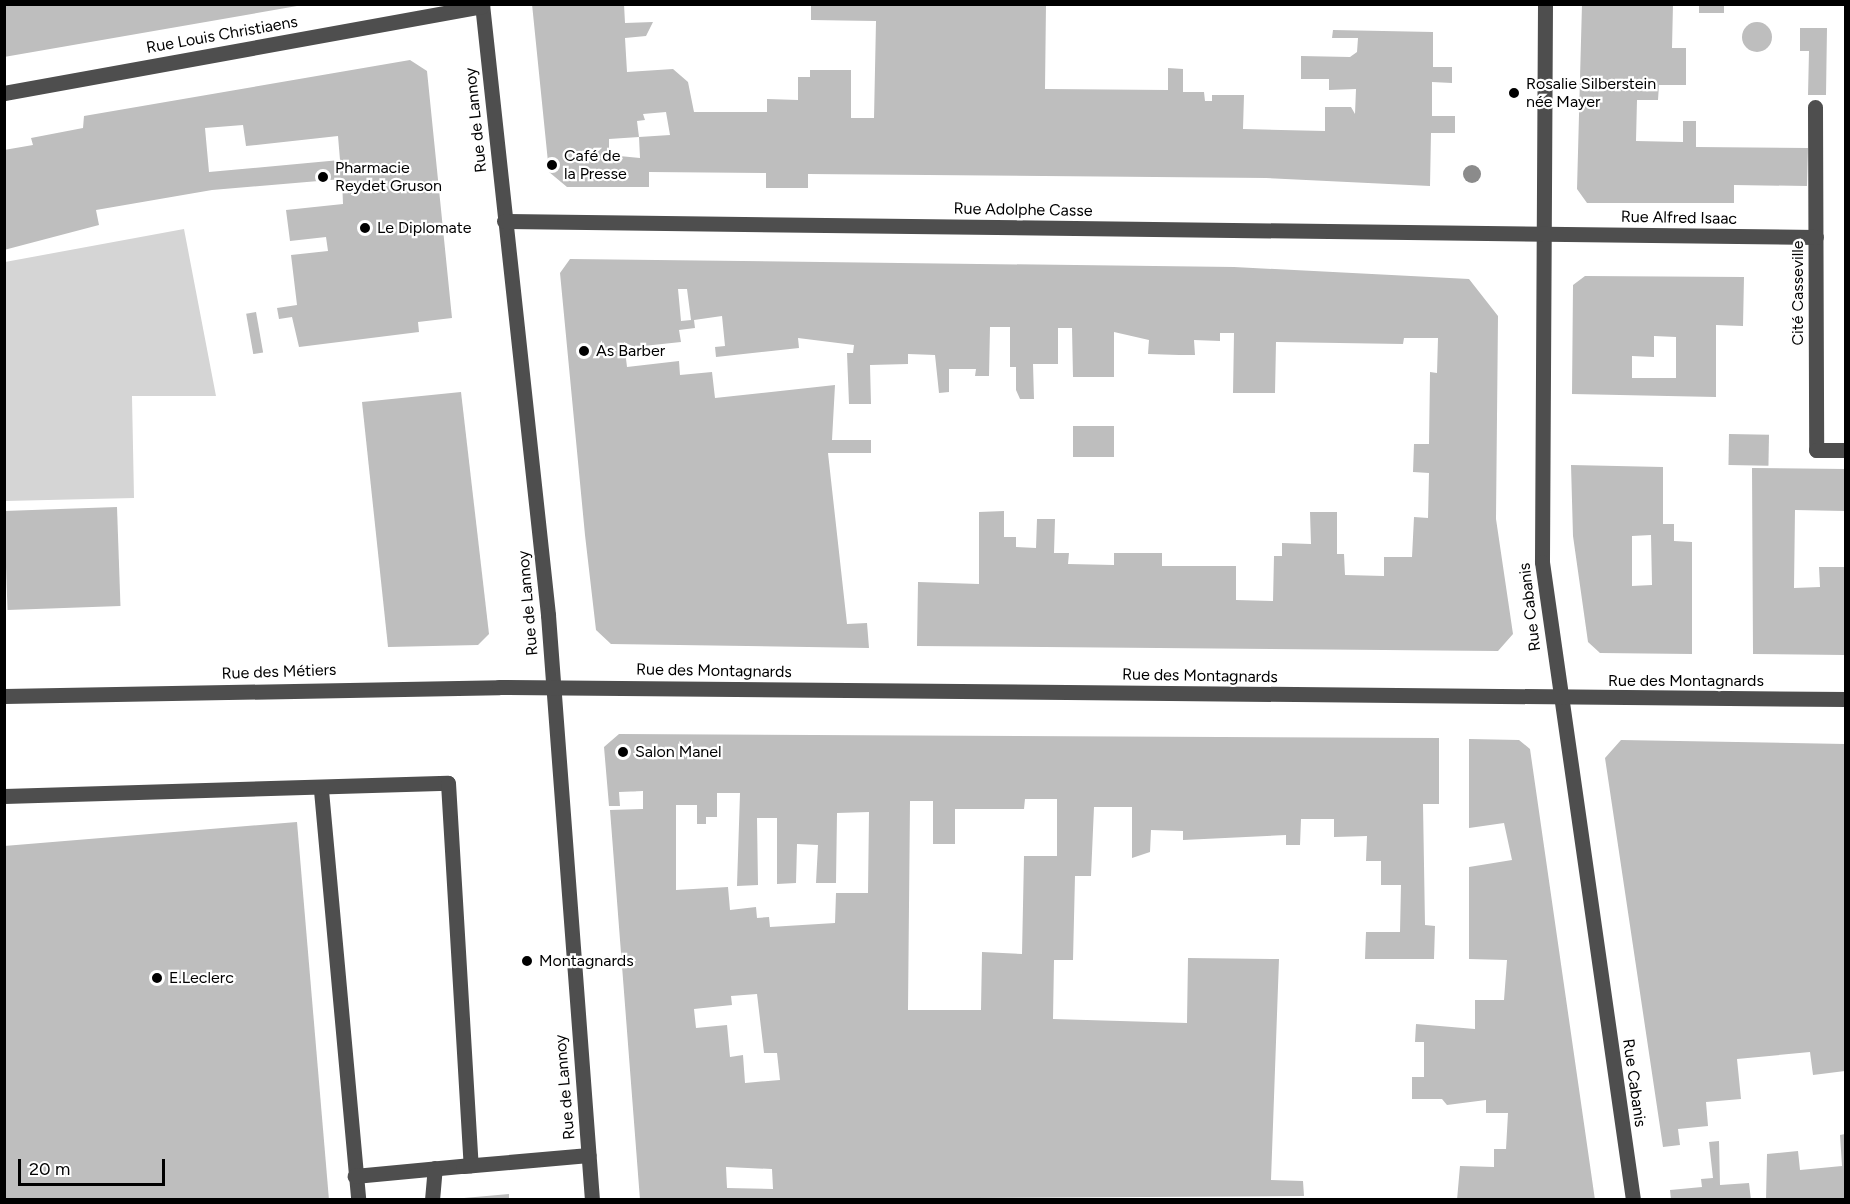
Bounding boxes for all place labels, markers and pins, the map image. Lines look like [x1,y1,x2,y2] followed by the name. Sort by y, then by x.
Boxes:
[1526,74,1656,112] place label: Rosalie Silberstein née Mayer
[1507,86,1521,100] marker: Rosalie Silberstein née Mayer
[564,146,627,184] place label: Café de la Presse
[335,158,442,196] place label: Pharmacie Reydet Gruson
[545,158,559,172] marker: Café de la Presse
[316,170,330,184] marker: Pharmacie Reydet Gruson
[377,218,472,238] place label: Le Diplomate
[358,221,372,235] marker: Le Diplomate
[596,341,665,361] place label: As Barber
[577,344,591,358] marker: As Barber
[635,742,722,762] place label: Salon Manel
[616,745,630,759] marker: Salon Manel
[539,951,634,971] place label: Montagnards
[520,954,534,968] marker: Montagnards
[169,968,234,988] place label: E.Leclerc
[150,971,164,985] marker: E.Leclerc

